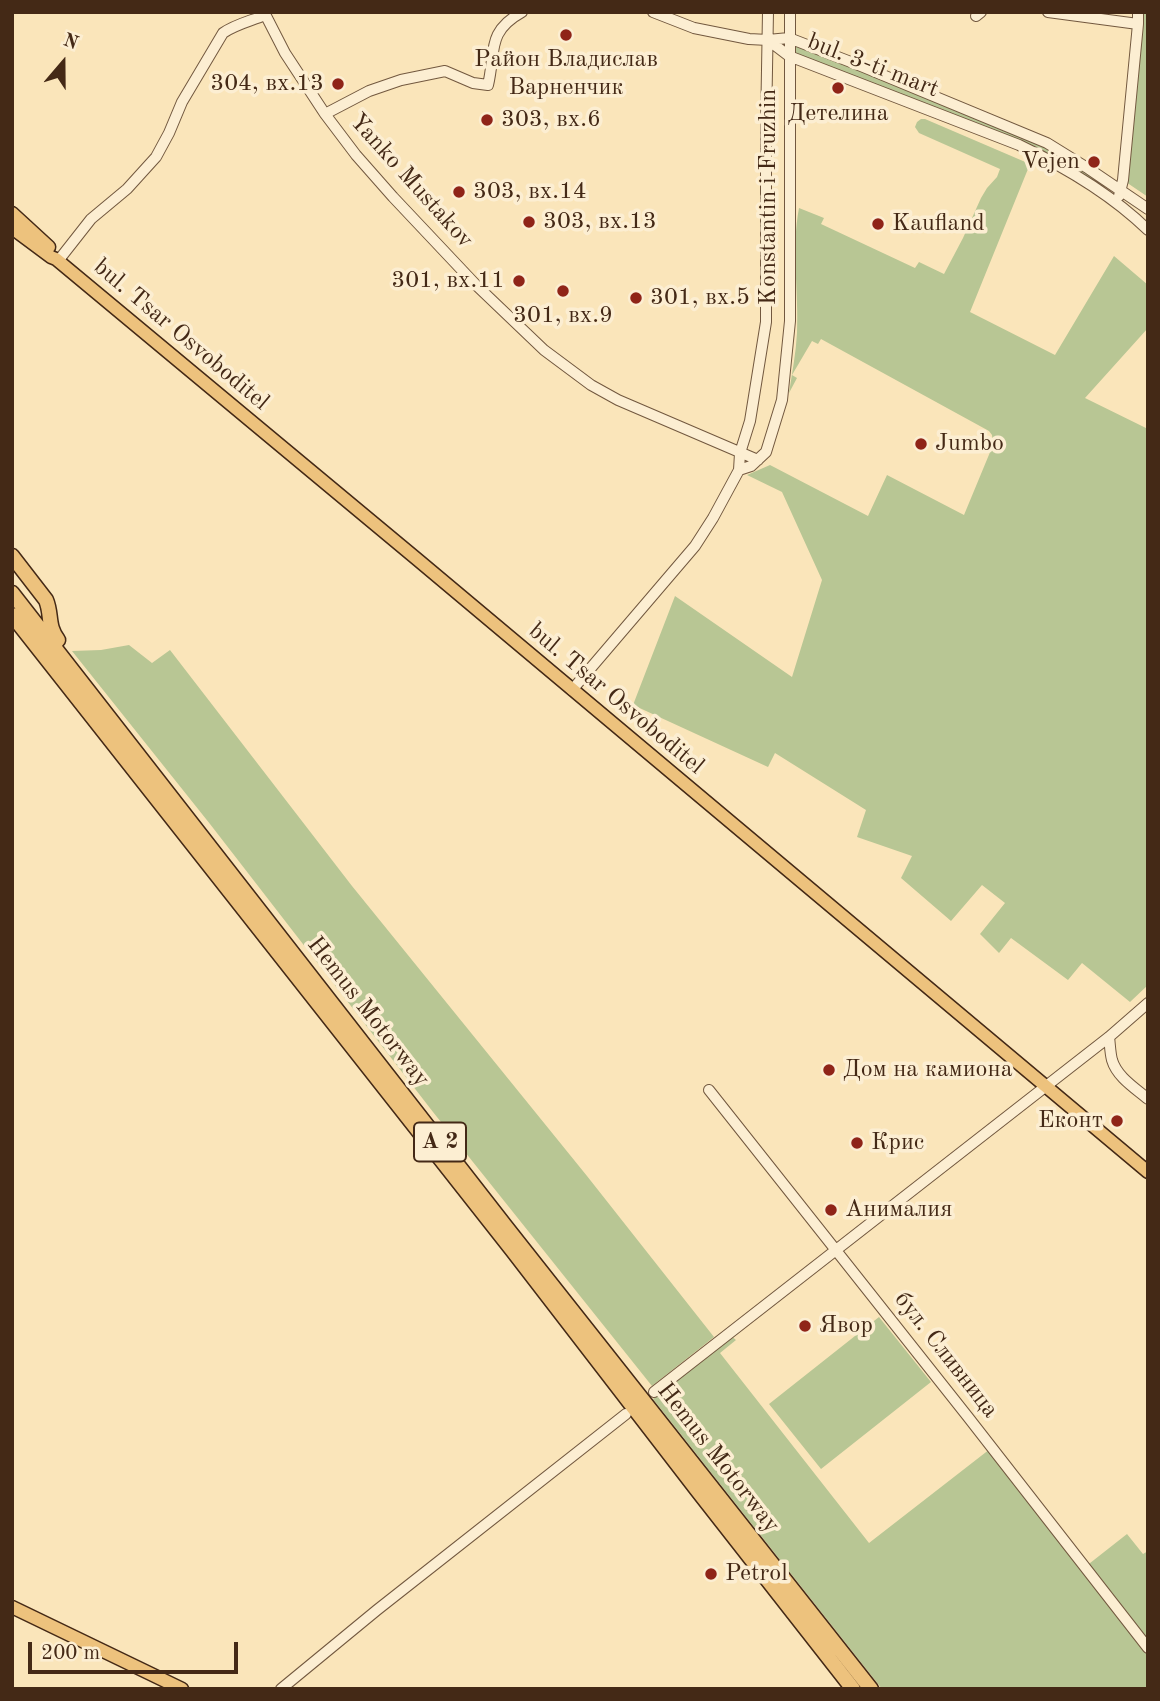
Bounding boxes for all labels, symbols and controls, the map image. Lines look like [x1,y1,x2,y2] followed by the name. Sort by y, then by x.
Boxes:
[558,27,574,43] marker: Район Владислав Варненчик
[28,28,98,98] north arrow
[803,28,943,104] street label: bul. 3-ti mart
[60,31,80,54] text: N
[474,46,658,102] place label: Район Владислав Варненчик
[210,70,324,98] place label: 304, вх.13
[330,76,346,92] marker: 304, вх.13
[830,80,846,96] marker: Детелина
[755,89,783,305] street label: Konstantin i Fruzhin
[787,100,889,128] place label: Детелина
[501,106,601,134] place label: 303, вх.6
[343,108,479,254] street label: Yanko Mustakov
[479,112,495,128] marker: 303, вх.6
[1021,148,1080,176] place label: Vejen
[1086,154,1102,170] marker: Vejen
[473,178,587,206] place label: 303, вх.14
[451,184,467,200] marker: 303, вх.14
[543,208,657,236] place label: 303, вх.13
[892,210,985,238] place label: Kaufland
[521,214,537,230] marker: 303, вх.13
[870,216,886,232] marker: Kaufland
[87,253,275,417] street label: bul. Tsar Osvoboditel
[391,267,505,295] place label: 301, вх.11
[511,273,527,289] marker: 301, вх.11
[555,283,571,299] marker: 301, вх.9
[650,284,750,312] place label: 301, вх.5
[628,290,644,306] marker: 301, вх.5
[513,302,613,330] place label: 301, вх.9
[935,430,1004,458] place label: Jumbo
[913,436,929,452] marker: Jumbo
[522,617,710,781] street label: bul. Tsar Osvoboditel
[300,931,436,1093] street label: Hemus Motorway
[843,1056,1012,1084] place label: Дом на камиона
[821,1062,837,1078] marker: Дом на камиона
[1038,1107,1103,1135] place label: Еконт
[1109,1113,1125,1129] marker: Еконт
[414,1122,466,1162] road number: A 2
[871,1129,924,1157] place label: Крис
[849,1135,865,1151] marker: Крис
[845,1196,953,1224] place label: Анималия
[823,1202,839,1218] marker: Анималия
[888,1286,1004,1424] street label: бул. Сливница
[819,1312,873,1340] place label: Явор
[797,1318,813,1334] marker: Явор
[650,1377,786,1539] street label: Hemus Motorway
[725,1560,788,1588] place label: Petrol
[703,1566,719,1582] marker: Petrol
[32,1628,242,1672] scale bar
[41,1643,100,1664] text: 200 m

